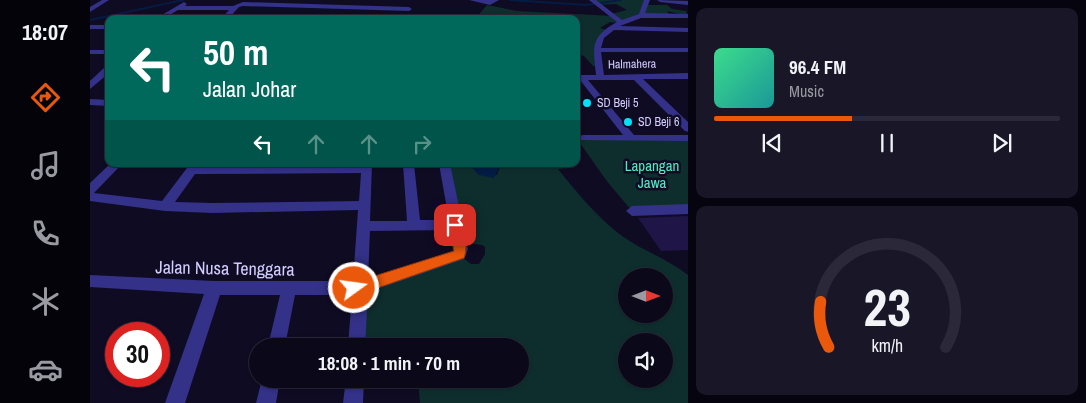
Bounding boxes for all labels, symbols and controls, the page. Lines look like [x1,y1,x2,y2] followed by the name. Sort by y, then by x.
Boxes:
[22,17,68,47] text: 18:07
[203,29,268,76] text: 50 m
[120,35,185,100] icon: left
[789,54,846,80] text: 96.4 FM
[608,56,657,72] street label: Halmahera
[203,74,296,104] text: Jalan Johar
[28,80,63,115] icon: directions
[789,80,824,102] text: Music
[597,95,639,111] place label: SD Beji 5
[581,97,593,109] marker: SD Beji 5
[638,114,680,130] place label: SD Beji 6
[622,116,634,128] marker: SD Beji 6
[758,129,786,157] icon: previous
[873,129,901,157] icon: pause
[988,129,1016,157] icon: next
[249,130,277,158] icon: left
[302,130,330,158] icon: ahead
[355,130,383,158] icon: ahead
[408,130,436,158] icon: right
[28,148,63,183] icon: music
[625,155,679,193] park label: Lapangan Jawa
[434,204,476,246] pin
[441,211,469,239] icon: arrive
[28,216,63,251] icon: phone
[155,254,295,282] street label: Jalan Nusa Tenggara
[327,261,379,313] position arrow
[618,268,672,322] north arrow
[618,268,673,388] map controls
[863,272,911,342] text: 23
[28,284,63,319] icon: climate
[105,322,170,387] speed limit sign: 30
[618,333,673,388] button: sound
[871,334,903,358] text: km/h
[318,350,460,376] text: 18:08 · 1 min · 70 m
[28,352,63,387] icon: car

